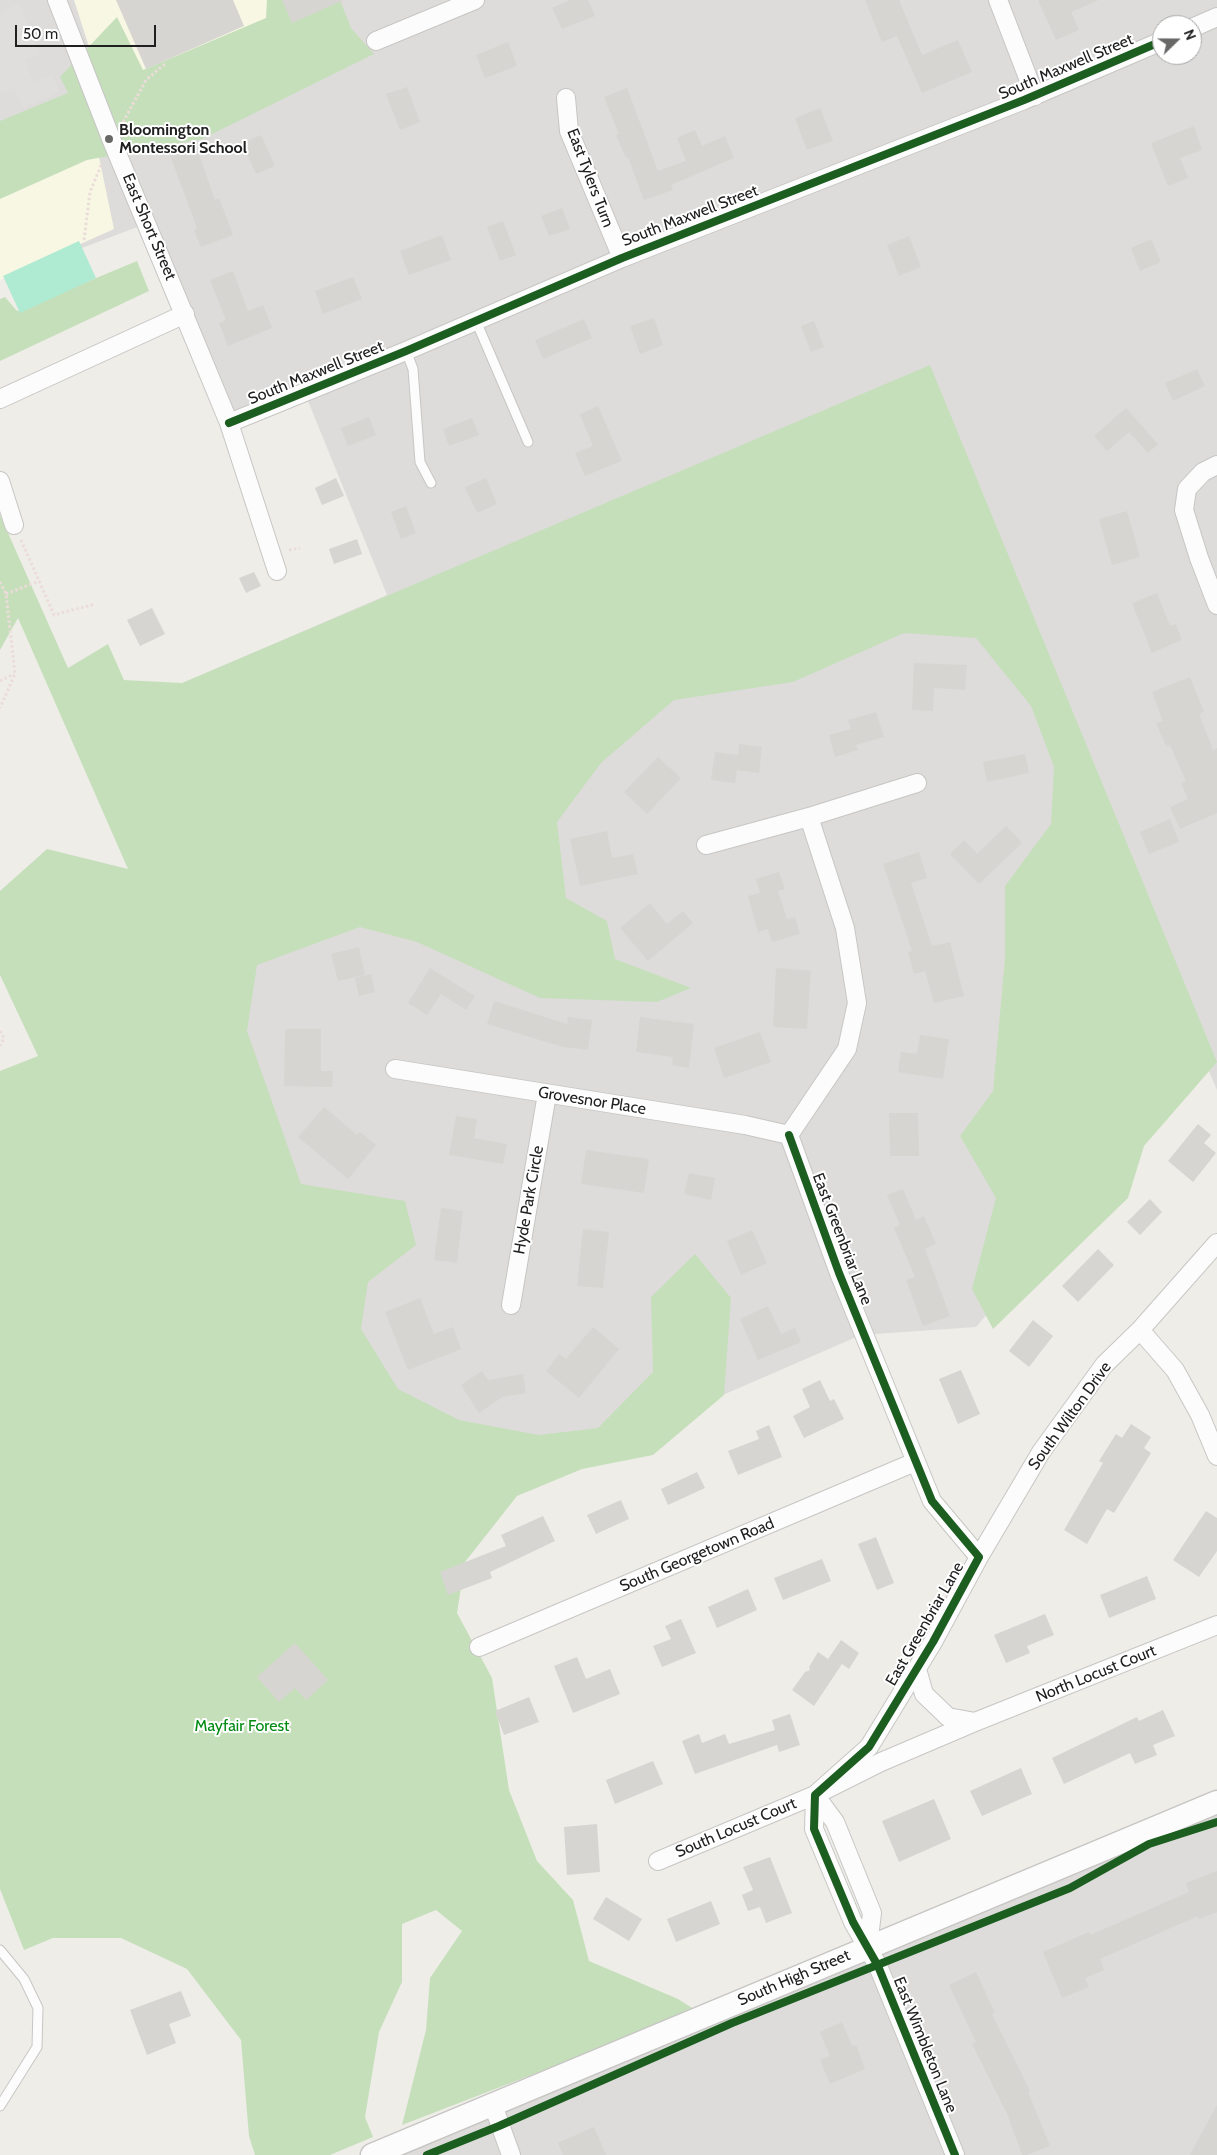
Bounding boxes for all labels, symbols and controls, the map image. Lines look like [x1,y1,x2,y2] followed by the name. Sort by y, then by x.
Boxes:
[18,15,159,47] scale bar
[1152,15,1202,65] north arrow
[23,25,58,43] text: 50 m
[1180,27,1200,43] text: N
[996,30,1136,104] street label: South Maxwell Street
[119,120,247,158] place label: Bloomington Montessori School
[562,126,618,230] street label: East Tylers Turn
[103,133,115,145] marker: Bloomington Montessori School
[118,171,180,283] street label: East Short Street
[619,181,761,251] street label: South Maxwell Street
[245,337,387,409] street label: South Maxwell Street
[537,1083,647,1119] street label: Grovesnor Place
[510,1144,548,1256] street label: Hyde Park Circle
[808,1170,876,1308] street label: East Greenbriar Lane
[1024,1358,1116,1474] street label: South Wilton Drive
[617,1514,777,1596] street label: South Georgetown Road
[882,1559,968,1689] street label: East Greenbriar Lane
[1033,1641,1159,1707] street label: North Locust Court
[195,1716,289,1736] park label: Mayfair Forest
[673,1794,799,1862] street label: South Locust Court
[735,1946,853,2010] street label: South High Street
[889,1974,961,2116] street label: East Wimbleton Lane

